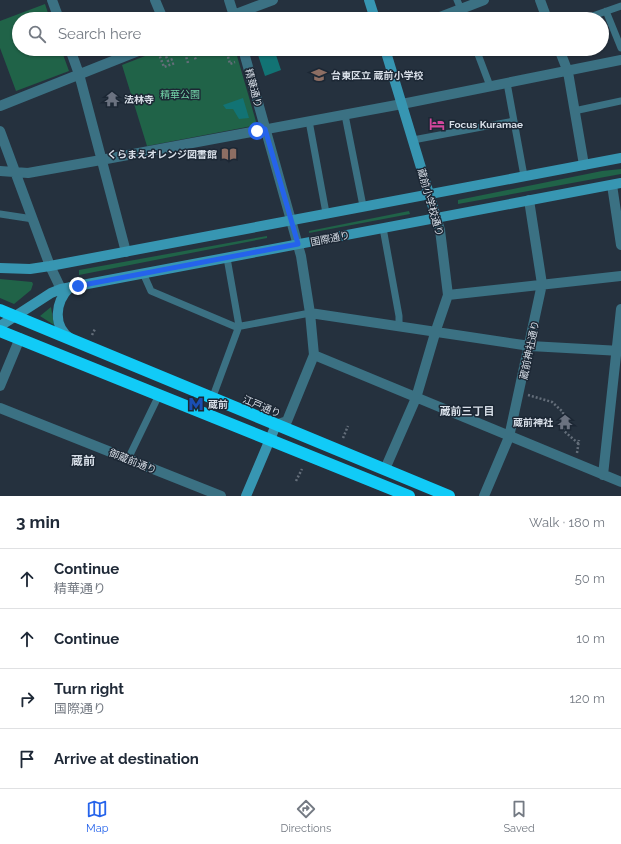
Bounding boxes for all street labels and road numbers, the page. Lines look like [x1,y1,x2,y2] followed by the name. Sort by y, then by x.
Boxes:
[243,67,264,109] street label: 精華通り
[416,167,445,237] street label: 蔵前小学校通り
[309,229,351,248] street label: 国際通り
[518,320,541,381] street label: 蔵前神社通り
[241,394,282,419] street label: 江戸通り
[108,447,158,476] street label: 御蔵前通り

